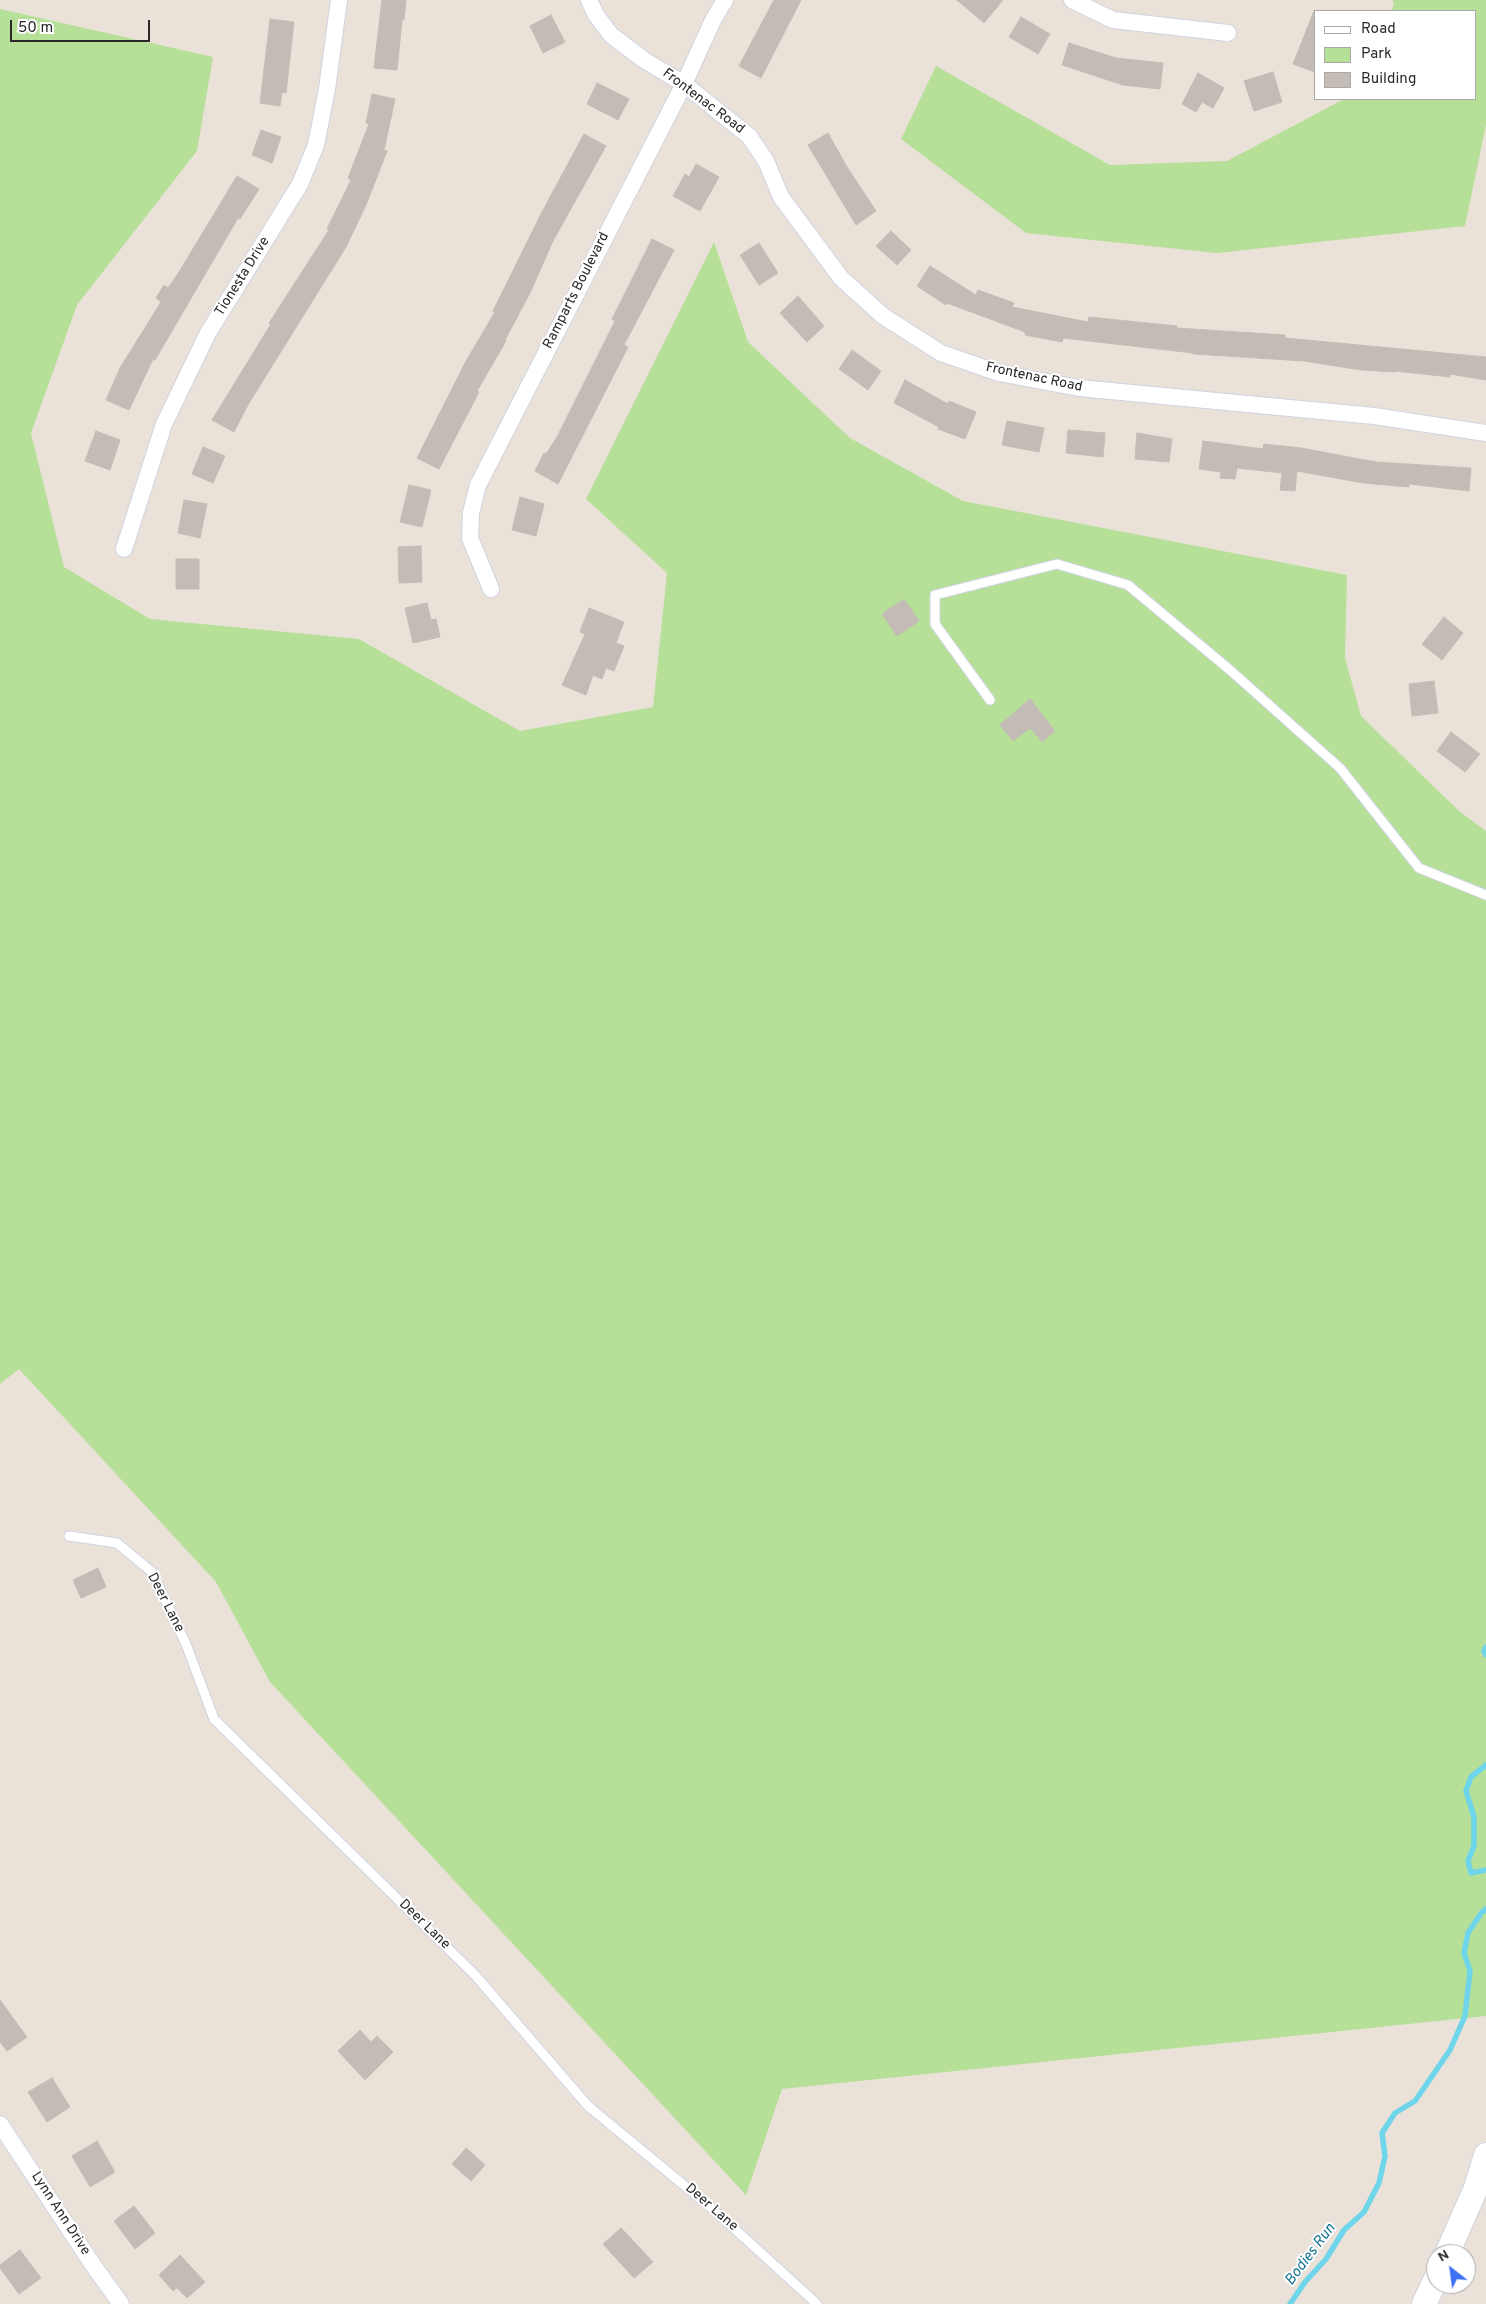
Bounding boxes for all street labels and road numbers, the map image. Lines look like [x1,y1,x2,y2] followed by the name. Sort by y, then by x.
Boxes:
[659,66,747,138] street label: Frontenac Road
[540,230,614,352] street label: Ramparts Boulevard
[212,234,274,320] street label: Tionesta Drive
[984,360,1084,396] street label: Frontenac Road
[143,1570,187,1636] street label: Deer Lane
[395,1897,453,1953] street label: Deer Lane
[27,2169,93,2259] street label: Lynn Ann Drive
[681,2180,741,2236] street label: Deer Lane

